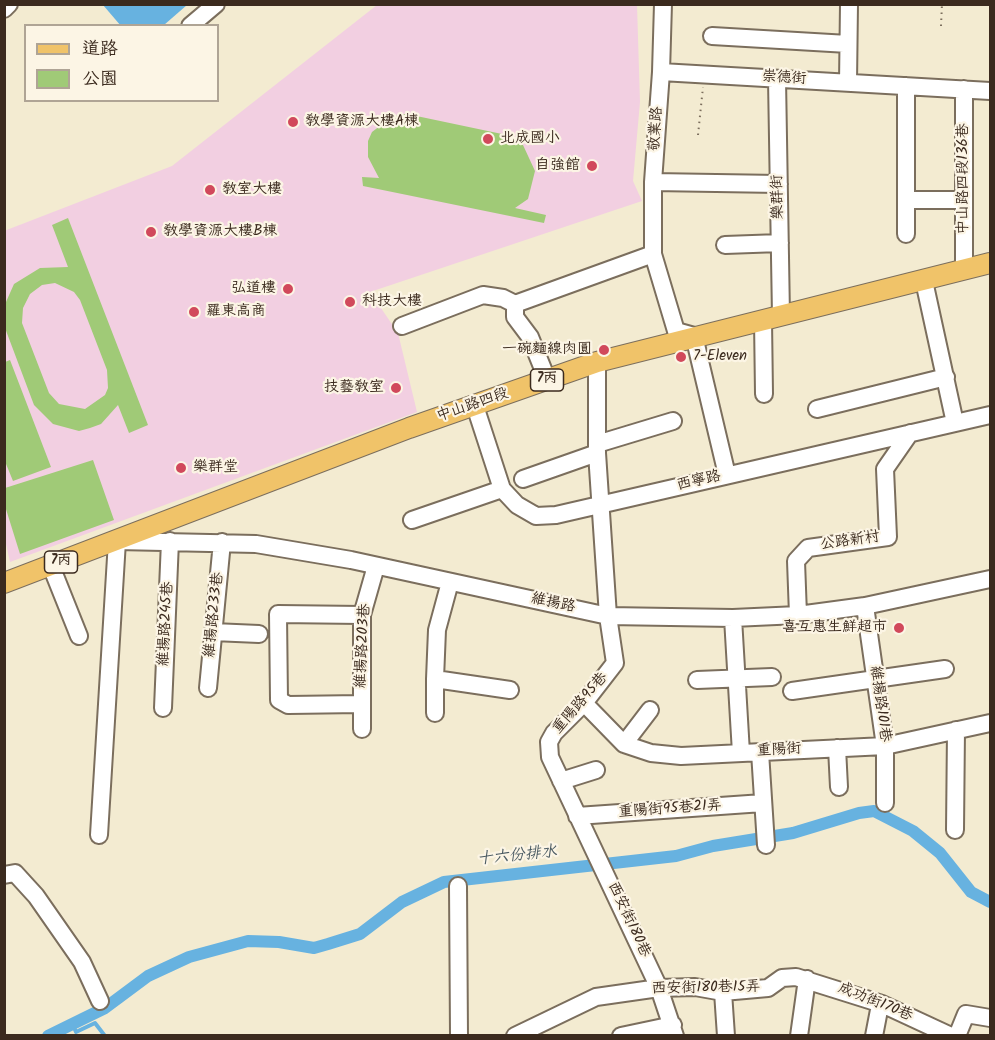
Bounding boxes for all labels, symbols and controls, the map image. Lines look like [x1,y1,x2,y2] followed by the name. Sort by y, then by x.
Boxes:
[24,24,219,102] legend
[82,35,118,64] text: 道路
[82,65,118,94] text: 公園
[761,69,807,89] street label: 崇德街
[646,106,668,152] street label: 敬業路
[305,113,419,131] place label: 教學資源大樓A棟
[286,115,300,129] marker: 教學資源大樓A棟
[955,123,973,235] street label: 中山路四段136巷
[500,130,560,148] place label: 北成國小
[481,132,495,146] marker: 北成國小
[535,157,580,175] place label: 自強館
[585,159,599,173] marker: 自強館
[770,174,788,220] street label: 樂群街
[222,181,282,199] place label: 教室大樓
[203,183,217,197] marker: 教室大樓
[163,223,278,241] place label: 教學資源大樓B棟
[144,225,158,239] marker: 教學資源大樓B棟
[231,280,276,298] place label: 弘道樓
[281,282,295,296] marker: 弘道樓
[362,293,422,311] place label: 科技大樓
[343,295,357,309] marker: 科技大樓
[206,303,266,321] place label: 羅東高商
[187,305,201,319] marker: 羅東高商
[502,341,592,359] place label: 一碗麵線肉圓
[597,343,611,357] marker: 一碗麵線肉圓
[693,348,747,366] place label: 7-Eleven
[674,350,688,364] marker: 7-Eleven
[530,369,564,391] road number: 7丙
[324,379,384,397] place label: 技藝教室
[389,381,403,395] marker: 技藝教室
[435,385,511,427] street label: 中山路四段
[193,459,238,477] place label: 樂群堂
[174,461,188,475] marker: 樂群堂
[675,468,723,496] street label: 西寧路
[819,529,881,555] street label: 公路新村
[44,551,78,573] road number: 7丙
[202,571,228,659] street label: 維揚路233巷
[156,581,178,667] street label: 維揚路245巷
[529,591,577,617] street label: 維揚路
[353,603,375,689] street label: 維揚路203巷
[782,619,887,637] place label: 喜互惠生鮮超市
[892,621,906,635] marker: 喜互惠生鮮超市
[865,665,893,743] street label: 維揚路101巷
[549,670,613,738] street label: 重陽路95巷
[756,741,802,761] street label: 重陽街
[618,797,722,823] street label: 重陽街95巷21弄
[476,843,558,871] water label: 十六份排水
[603,879,653,961] street label: 西安街180巷
[651,979,761,999] street label: 西安街180巷15弄
[835,980,915,1026] street label: 成功街170巷

